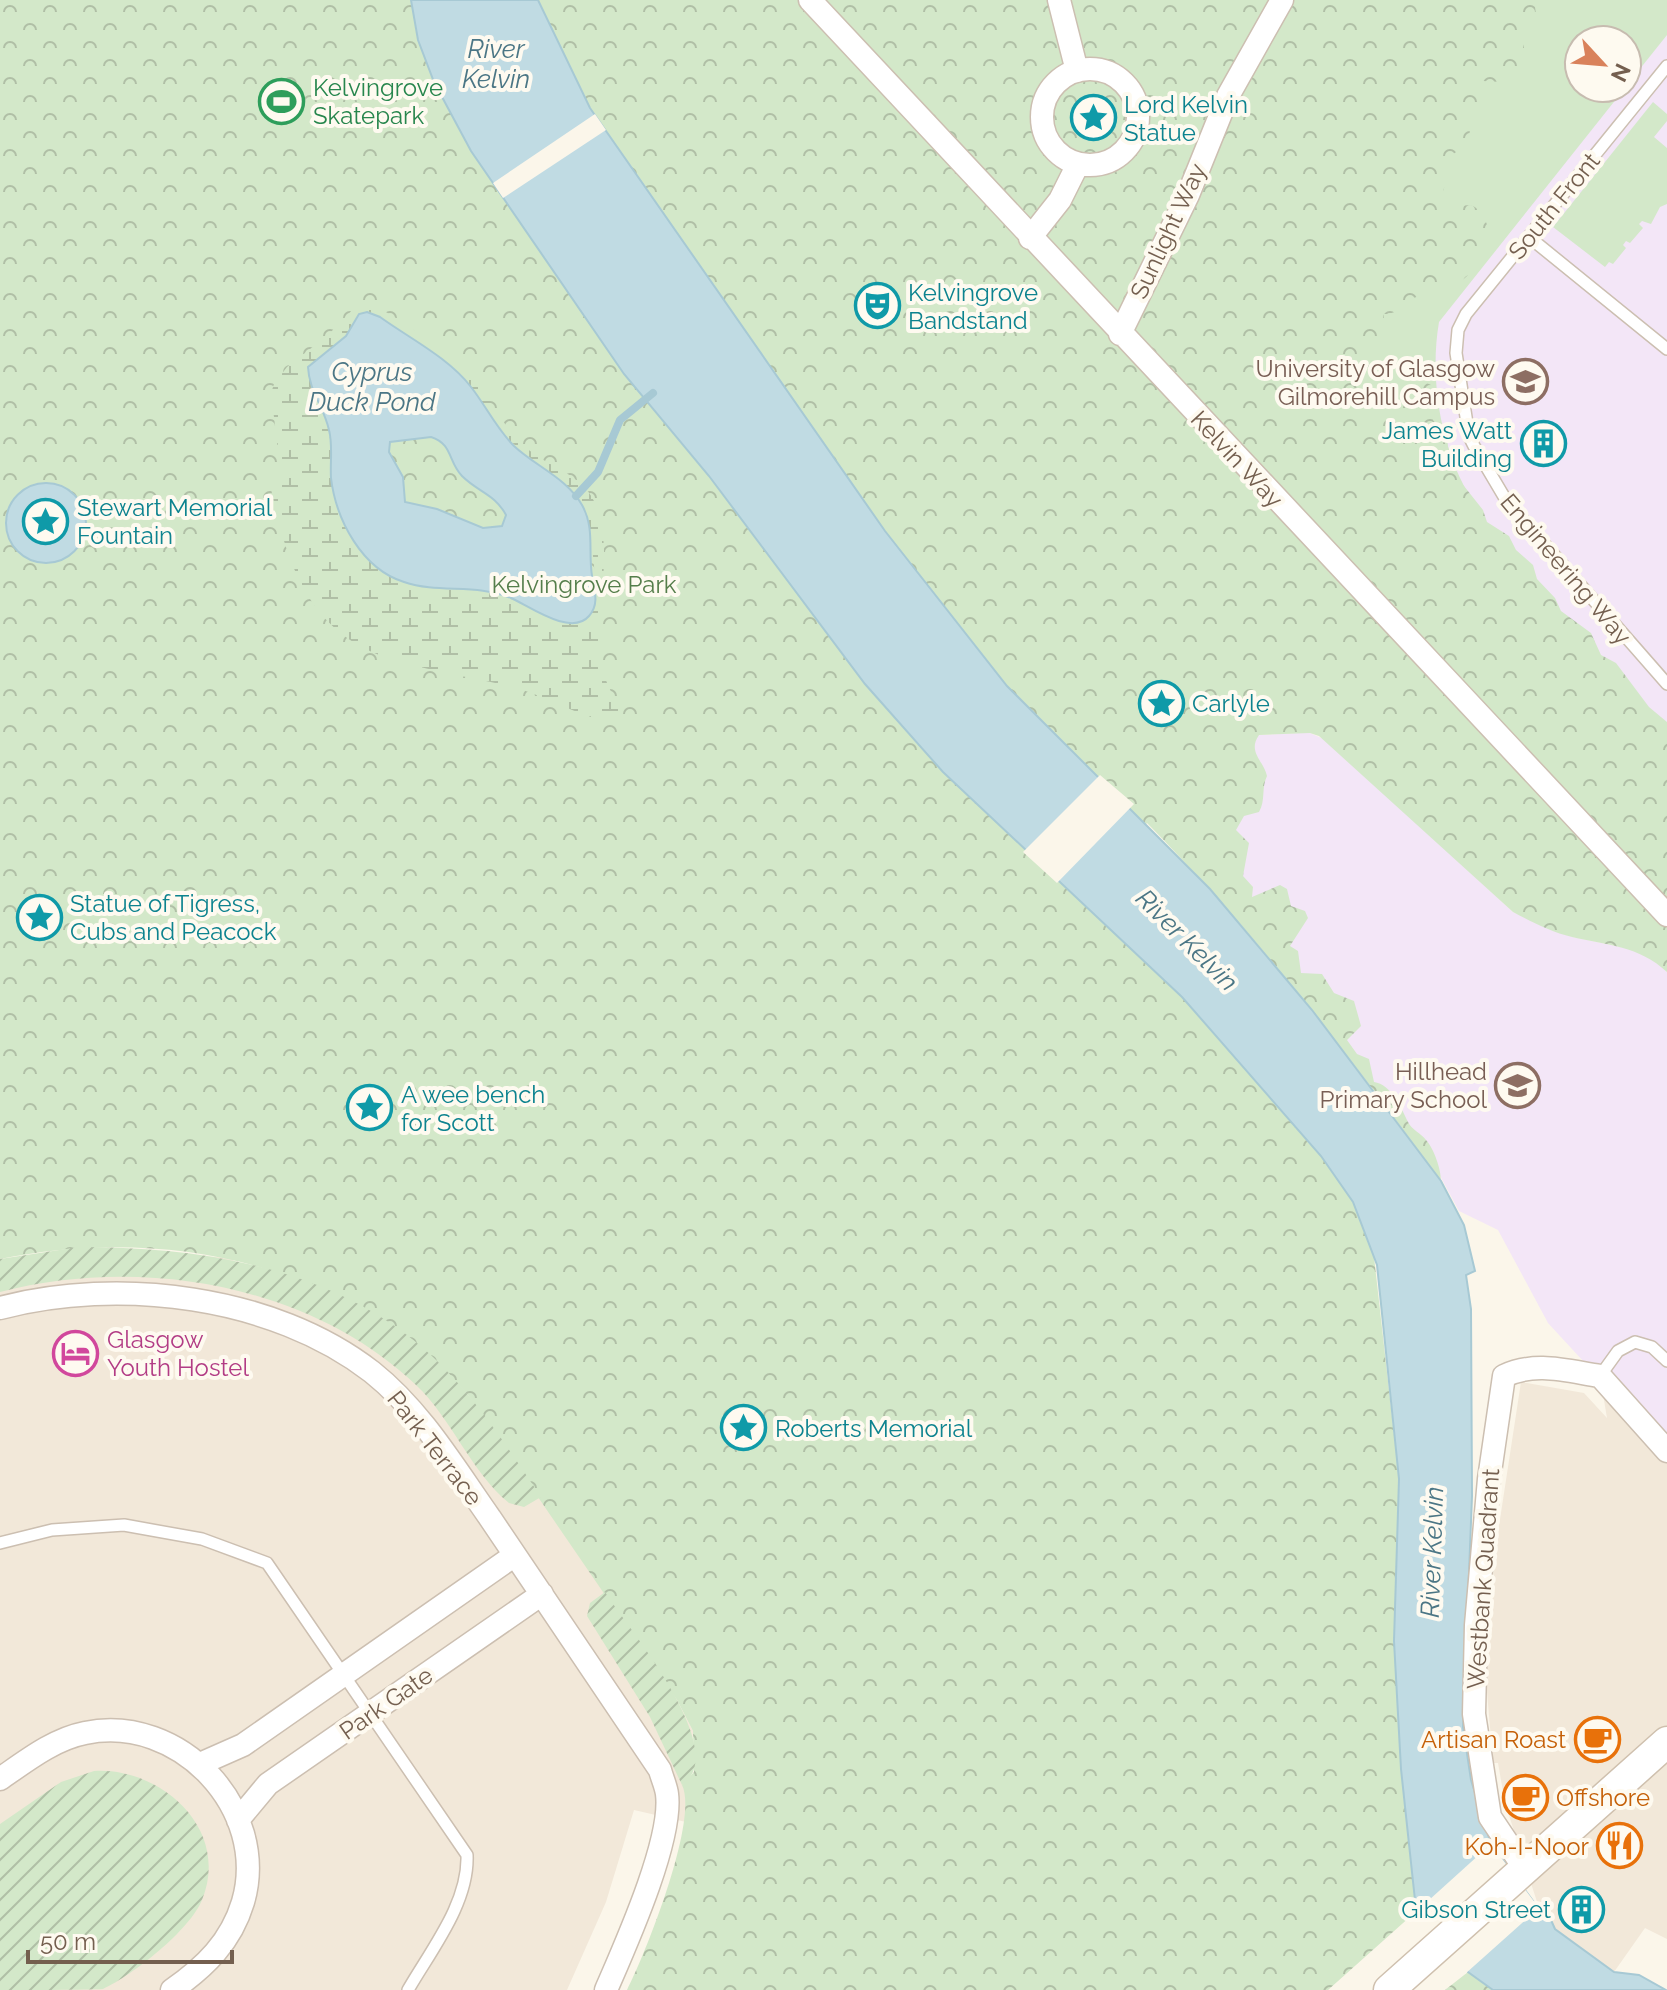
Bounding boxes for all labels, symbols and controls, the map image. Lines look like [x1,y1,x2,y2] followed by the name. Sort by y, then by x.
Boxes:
[1563,24,1643,104] north arrow
[462,34,530,94] water label: River Kelvin
[1606,60,1636,86] text: N
[313,73,443,130] place label: Kelvingrove Skatepark
[258,77,306,125] sports icon: Kelvingrove Skatepark
[1124,90,1248,147] place label: Lord Kelvin Statue
[1069,94,1117,142] place icon: Lord Kelvin Statue
[1502,147,1606,265] street label: South Front
[1124,159,1212,303] street label: Sunlight Way
[908,278,1038,335] place label: Kelvingrove Bandstand
[853,282,901,330] theatre icon: Kelvingrove Bandstand
[1255,354,1495,411] place label: University of Glasgow Gilmorehill Campus
[308,357,436,417] water label: Cyprus Duck Pond
[1502,358,1550,406] school or university icon: University of Glasgow Gilmorehill Campus
[1185,405,1289,513] street label: Kelvin Way
[1382,416,1512,473] place label: James Watt Building
[1519,420,1567,468] building icon: James Watt Building
[1494,488,1638,650] street label: Engineering Way
[77,493,273,550] place label: Stewart Memorial Fountain
[22,497,70,545] place icon: Stewart Memorial Fountain
[491,570,677,599] park label: Kelvingrove Park
[1137,679,1185,727] place icon: Carlyle
[1192,689,1270,718] place label: Carlyle
[1130,883,1244,997] water label: River Kelvin
[70,889,277,946] place label: Statue of Tigress, Cubs and Peacock
[15,893,63,941] place icon: Statue of Tigress, Cubs and Peacock
[1320,1057,1487,1114] place label: Hillhead Primary School
[1494,1061,1542,1109] school or university icon: Hillhead Primary School
[401,1080,545,1137] place label: A wee bench for Scott
[346,1084,394,1132] place icon: A wee bench for Scott
[107,1325,249,1382] place label: Glasgow Youth Hostel
[52,1329,100,1377] hotel icon: Glasgow Youth Hostel
[381,1385,489,1511] street label: Park Terrace
[720,1404,768,1452] place icon: Roberts Memorial
[775,1414,973,1443] place label: Roberts Memorial
[1461,1467,1505,1691] street label: Westbank Quadrant
[1415,1486,1449,1618] water label: River Kelvin
[334,1660,438,1746] street label: Park Gate
[1573,1715,1621,1763] cafe icon: Artisan Roast
[1421,1725,1566,1754] place label: Artisan Roast
[1501,1773,1549,1821] cafe icon: Offshore
[1556,1783,1650,1812] place label: Offshore
[1596,1822,1644,1870] restaurant icon: Koh-I-Noor
[1465,1832,1590,1861] place label: Koh-I-Noor
[1558,1885,1606,1933] building icon: Gibson Street
[1401,1895,1551,1924] place label: Gibson Street
[28,1914,232,1964] scale bar
[40,1927,96,1956] text: 50 m

